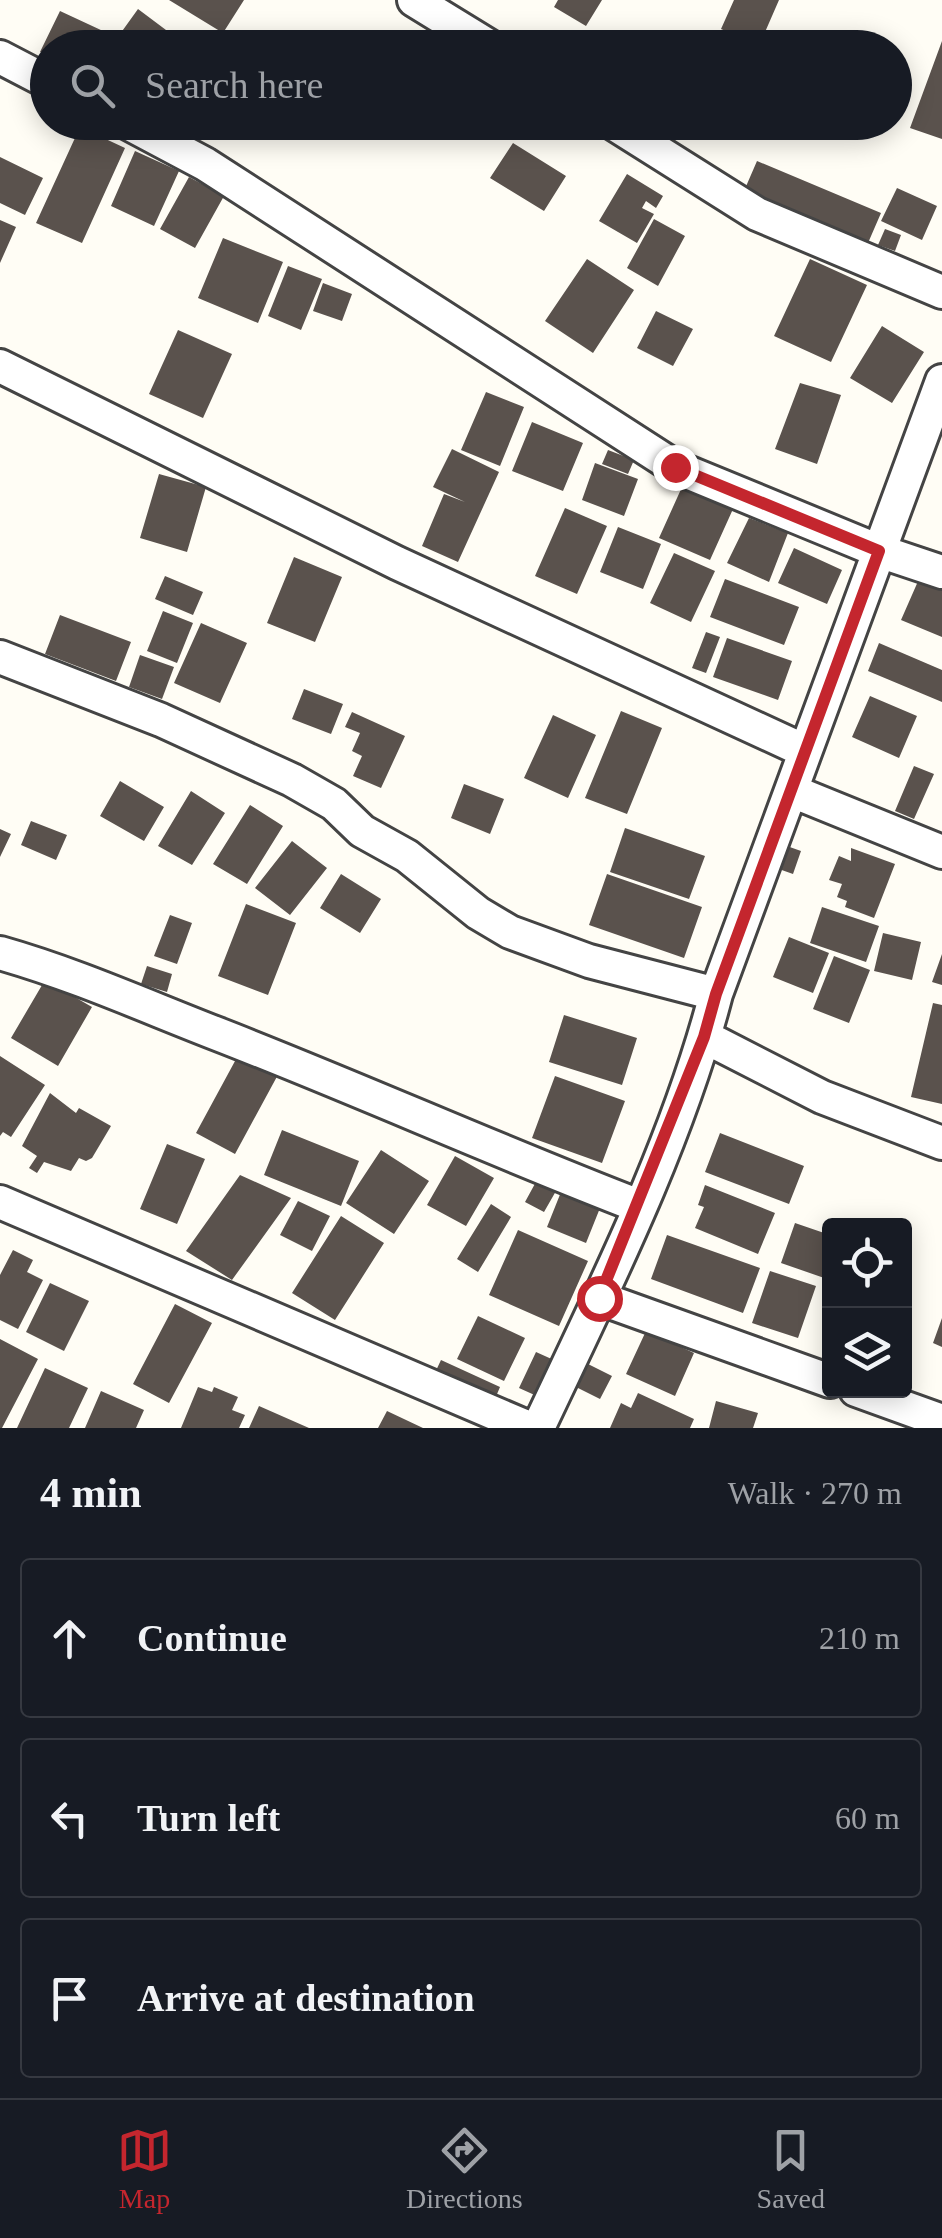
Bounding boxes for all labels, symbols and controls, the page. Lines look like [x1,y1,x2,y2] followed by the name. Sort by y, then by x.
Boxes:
[30,30,912,140] search box
[65,58,120,113] icon: search
[145,64,323,106] text: Search here
[653,445,699,491] route end
[822,1218,912,1398] map controls
[822,1218,912,1308] button: locate
[577,1276,623,1322] route start
[822,1308,912,1398] button: layers
[40,1470,142,1516] text: 4 min
[728,1475,902,1511] text: Walk · 270 m
[42,1611,97,1666] icon: ahead
[137,1617,287,1659] text: Continue
[819,1620,900,1656] text: 210 m
[42,1791,97,1846] icon: left
[137,1797,280,1839] text: Turn left
[835,1800,900,1836] text: 60 m
[42,1971,97,2026] icon: arrive
[137,1977,475,2019] text: Arrive at destination
[117,2123,172,2215] tab: Map
[406,2123,523,2215] tab: Directions
[757,2123,825,2215] tab: Saved

